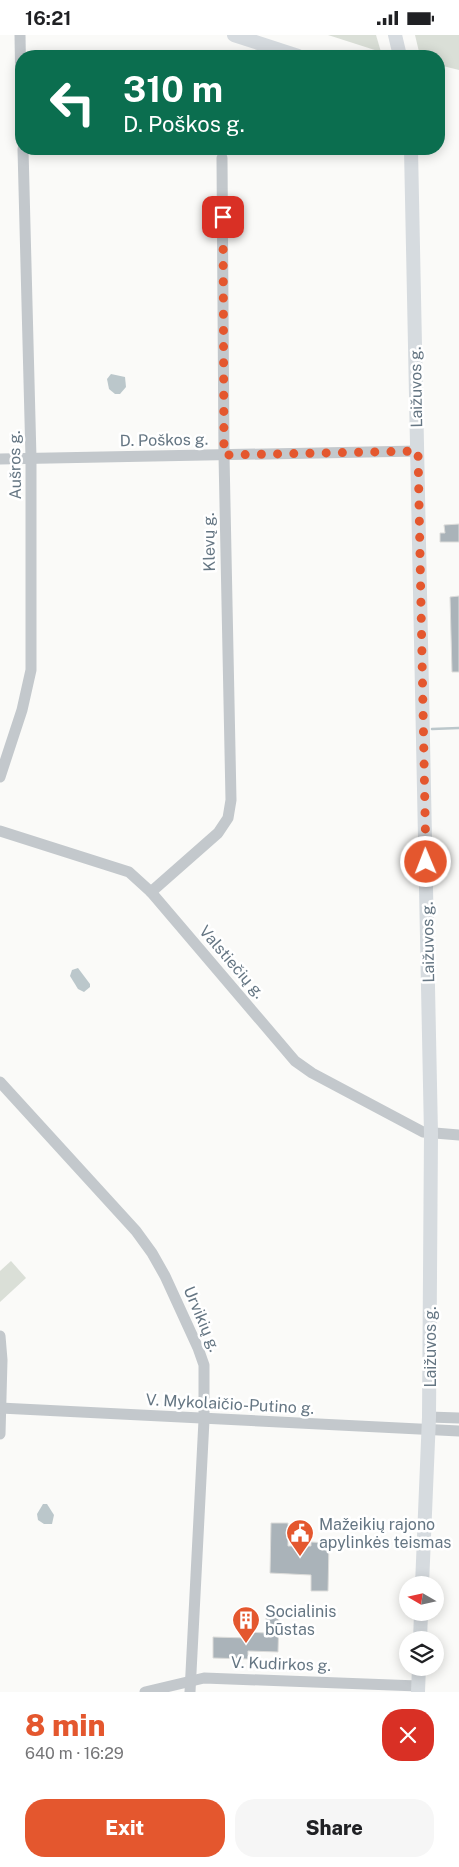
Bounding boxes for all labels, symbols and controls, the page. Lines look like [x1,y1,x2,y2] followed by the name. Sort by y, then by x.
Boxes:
[25,7,71,29] text: 16:21
[123,69,223,110] text: 310 m
[40,70,105,135] icon: left
[123,111,245,137] text: D. Poškos g.
[202,196,244,238] pin
[209,203,237,231] icon: arrive
[406,346,426,428] street label: Laižuvos g.
[5,430,25,500] street label: Aušros g.
[120,430,208,450] street label: D. Poškos g.
[199,512,219,572] street label: Klevų g.
[399,835,451,887] position arrow
[418,901,438,983] street label: Laižuvos g.
[195,922,269,1002] street label: Valstiečių g.
[180,1283,224,1355] street label: Urvikių g.
[421,1306,440,1388] street label: Laižuvos g.
[145,1390,315,1418] street label: V. Mykolaičio-Putino g.
[319,1515,451,1552] place label: Mažeikių rajono apylinkės teismas
[285,1518,315,1557] public building icon: Mažeikių rajono apylinkės teismas
[399,1576,444,1621] north arrow
[399,1576,444,1676] map controls
[265,1602,336,1639] place label: Socialinis būstas
[231,1605,261,1644] building icon: Socialinis būstas
[399,1631,444,1676] button: layers
[231,1653,331,1675] street label: V. Kudirkos g.
[25,1707,106,1743] text: 8 min
[382,1709,434,1761] button: close
[25,1744,124,1763] text: 640 m · 16:29
[25,1799,225,1857] button: Exit
[235,1799,434,1857] button: Share

